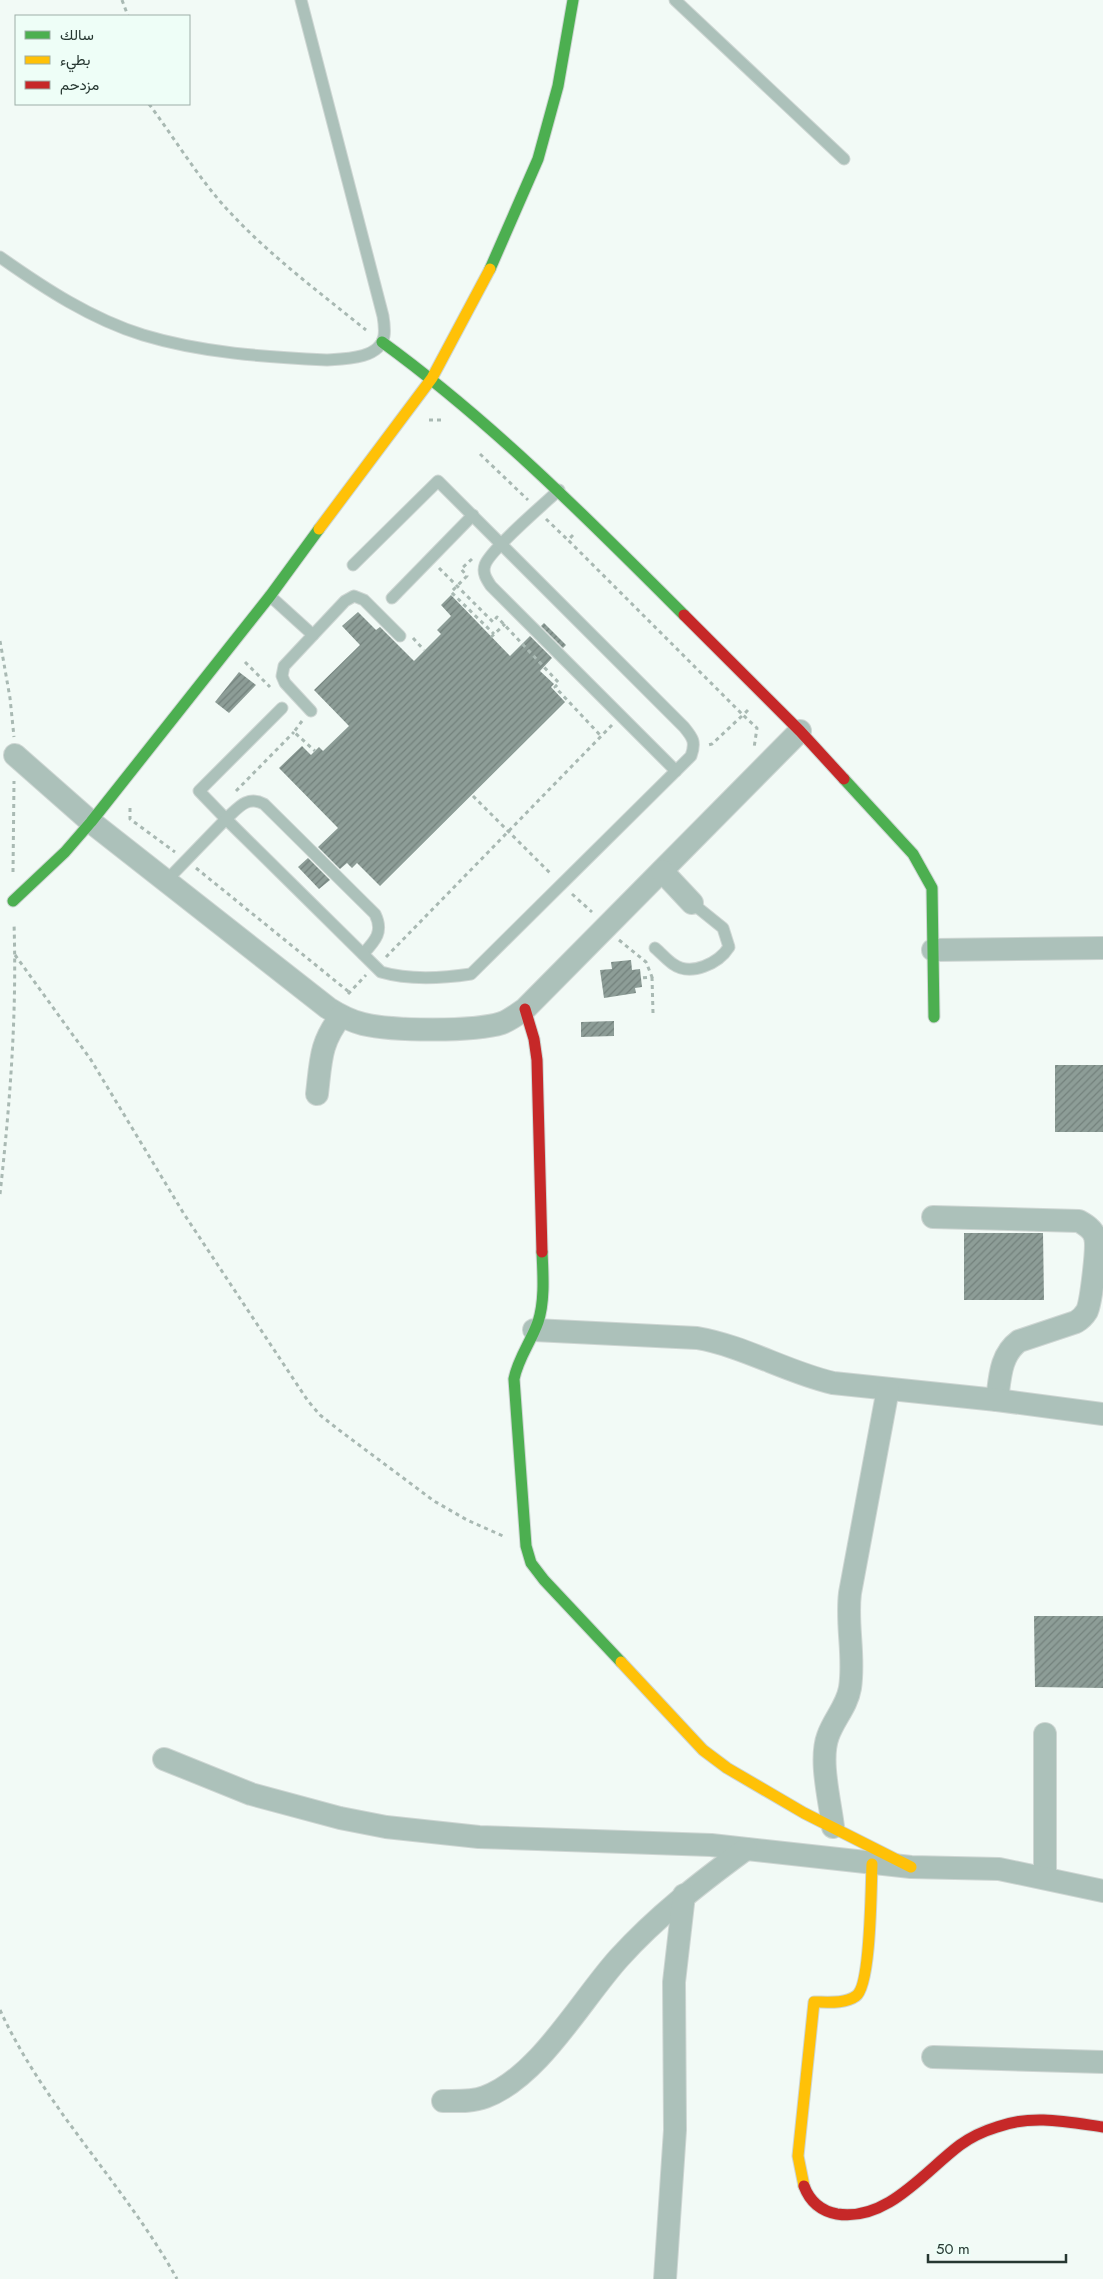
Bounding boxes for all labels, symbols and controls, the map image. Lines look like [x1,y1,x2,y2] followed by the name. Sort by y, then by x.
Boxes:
[15,15,190,105] legend
[60,24,94,46] text: سالك
[60,49,90,73] text: بطيء
[60,74,99,96] text: مزدحم
[928,2232,1066,2264] scale bar
[936,2238,970,2260] text: 50 m

